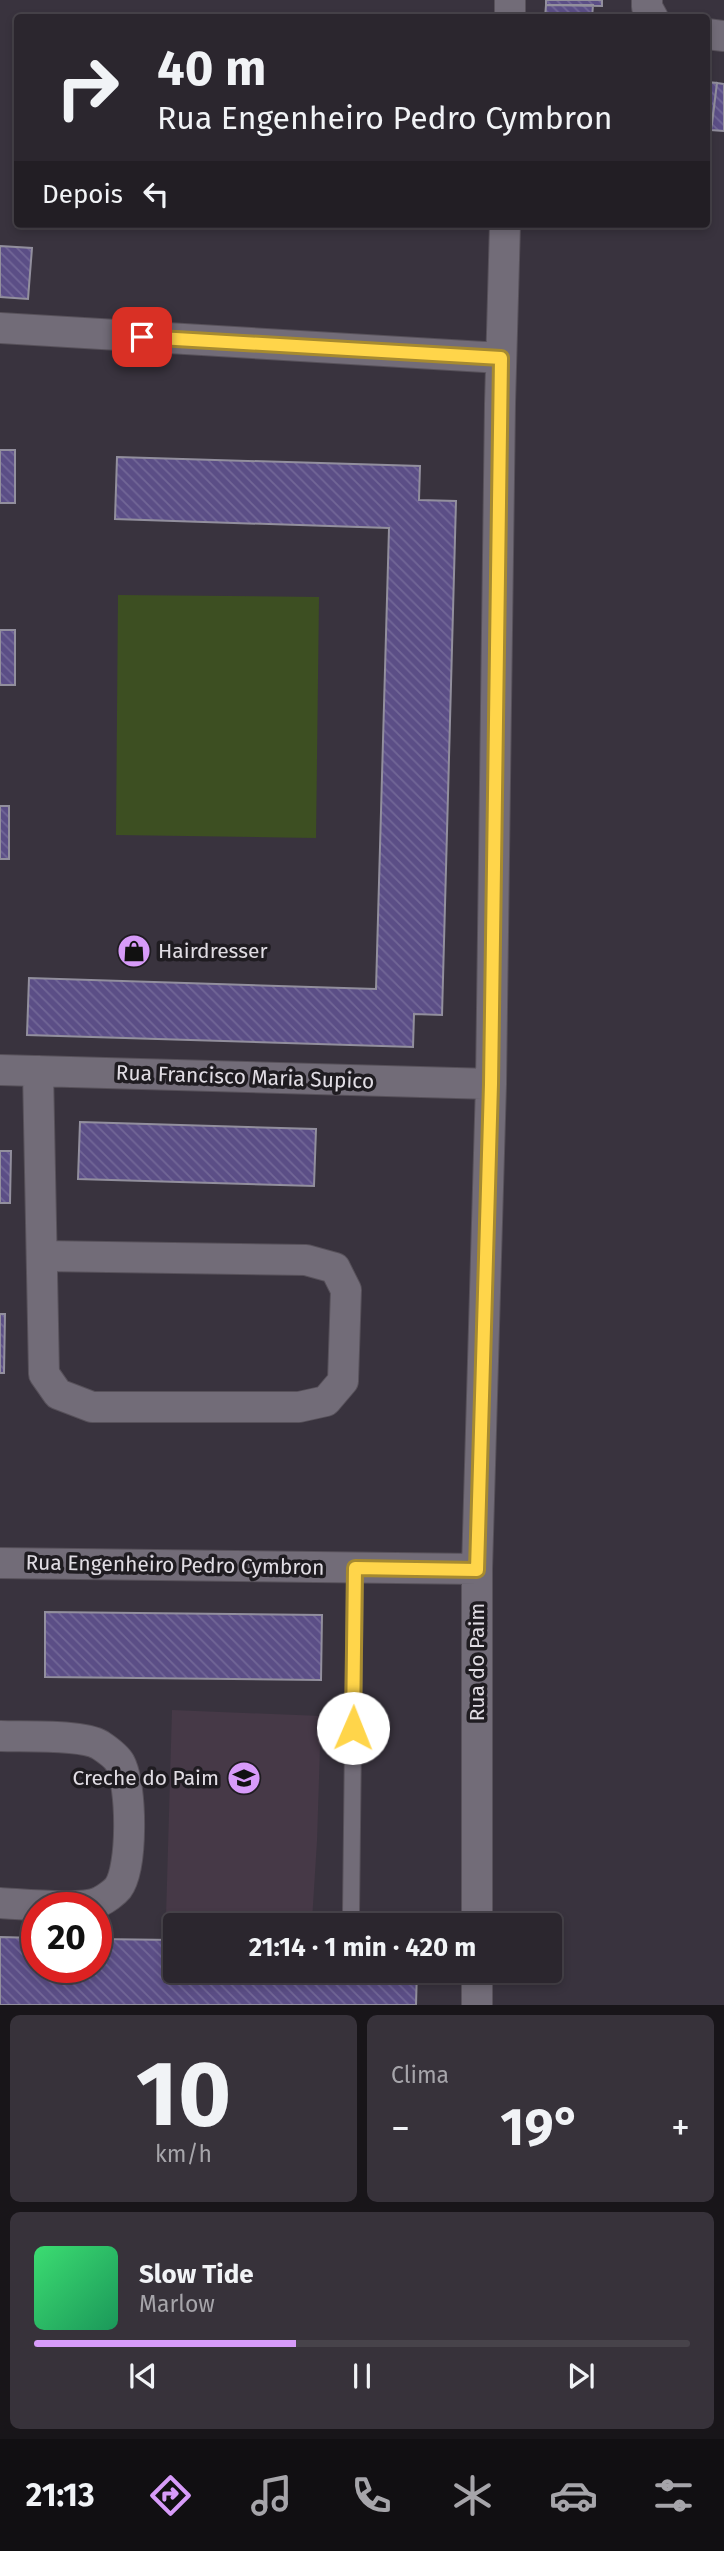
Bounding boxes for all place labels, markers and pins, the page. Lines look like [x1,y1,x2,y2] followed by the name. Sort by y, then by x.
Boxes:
[112,307,172,367] pin
[115,932,153,970] shop icon: Hairdresser
[158,938,268,964] place label: Hairdresser
[225,1759,263,1797] school or university icon: Creche do Paim
[73,1765,219,1791] place label: Creche do Paim

